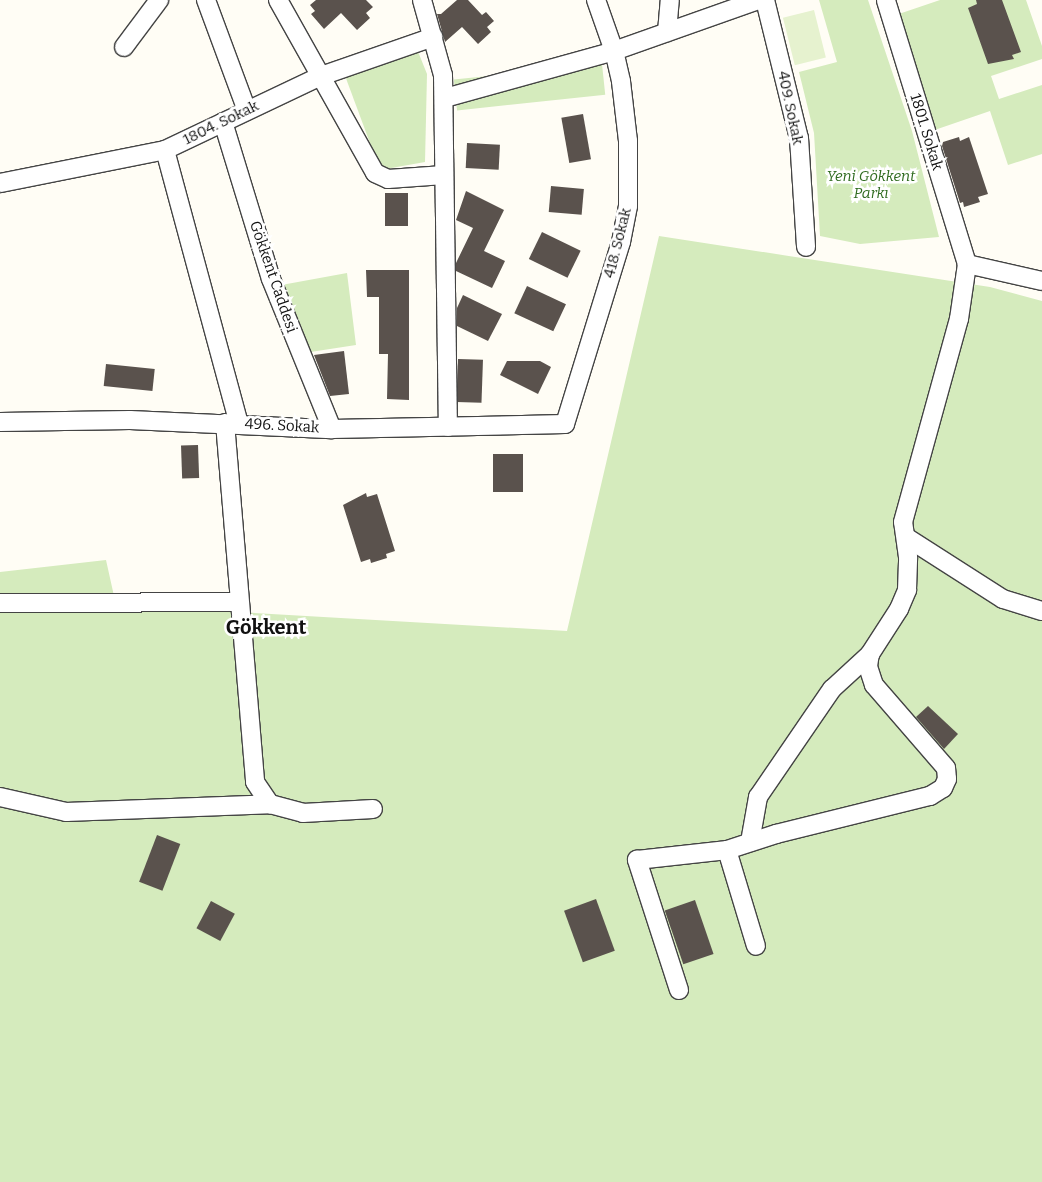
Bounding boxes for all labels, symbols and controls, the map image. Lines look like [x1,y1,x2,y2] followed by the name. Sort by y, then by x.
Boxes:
[773,70,807,146] street label: 409. Sokak
[906,92,946,172] street label: 1801. Sokak
[180,97,262,149] street label: 1804. Sokak
[827,167,915,202] park label: Yeni Gökkent Parkı
[601,206,635,280] street label: 418. Sokak
[245,219,301,335] street label: Gökkent Caddesi
[244,415,320,437] street label: 496. Sokak
[226,615,306,639] district label: Gökkent

